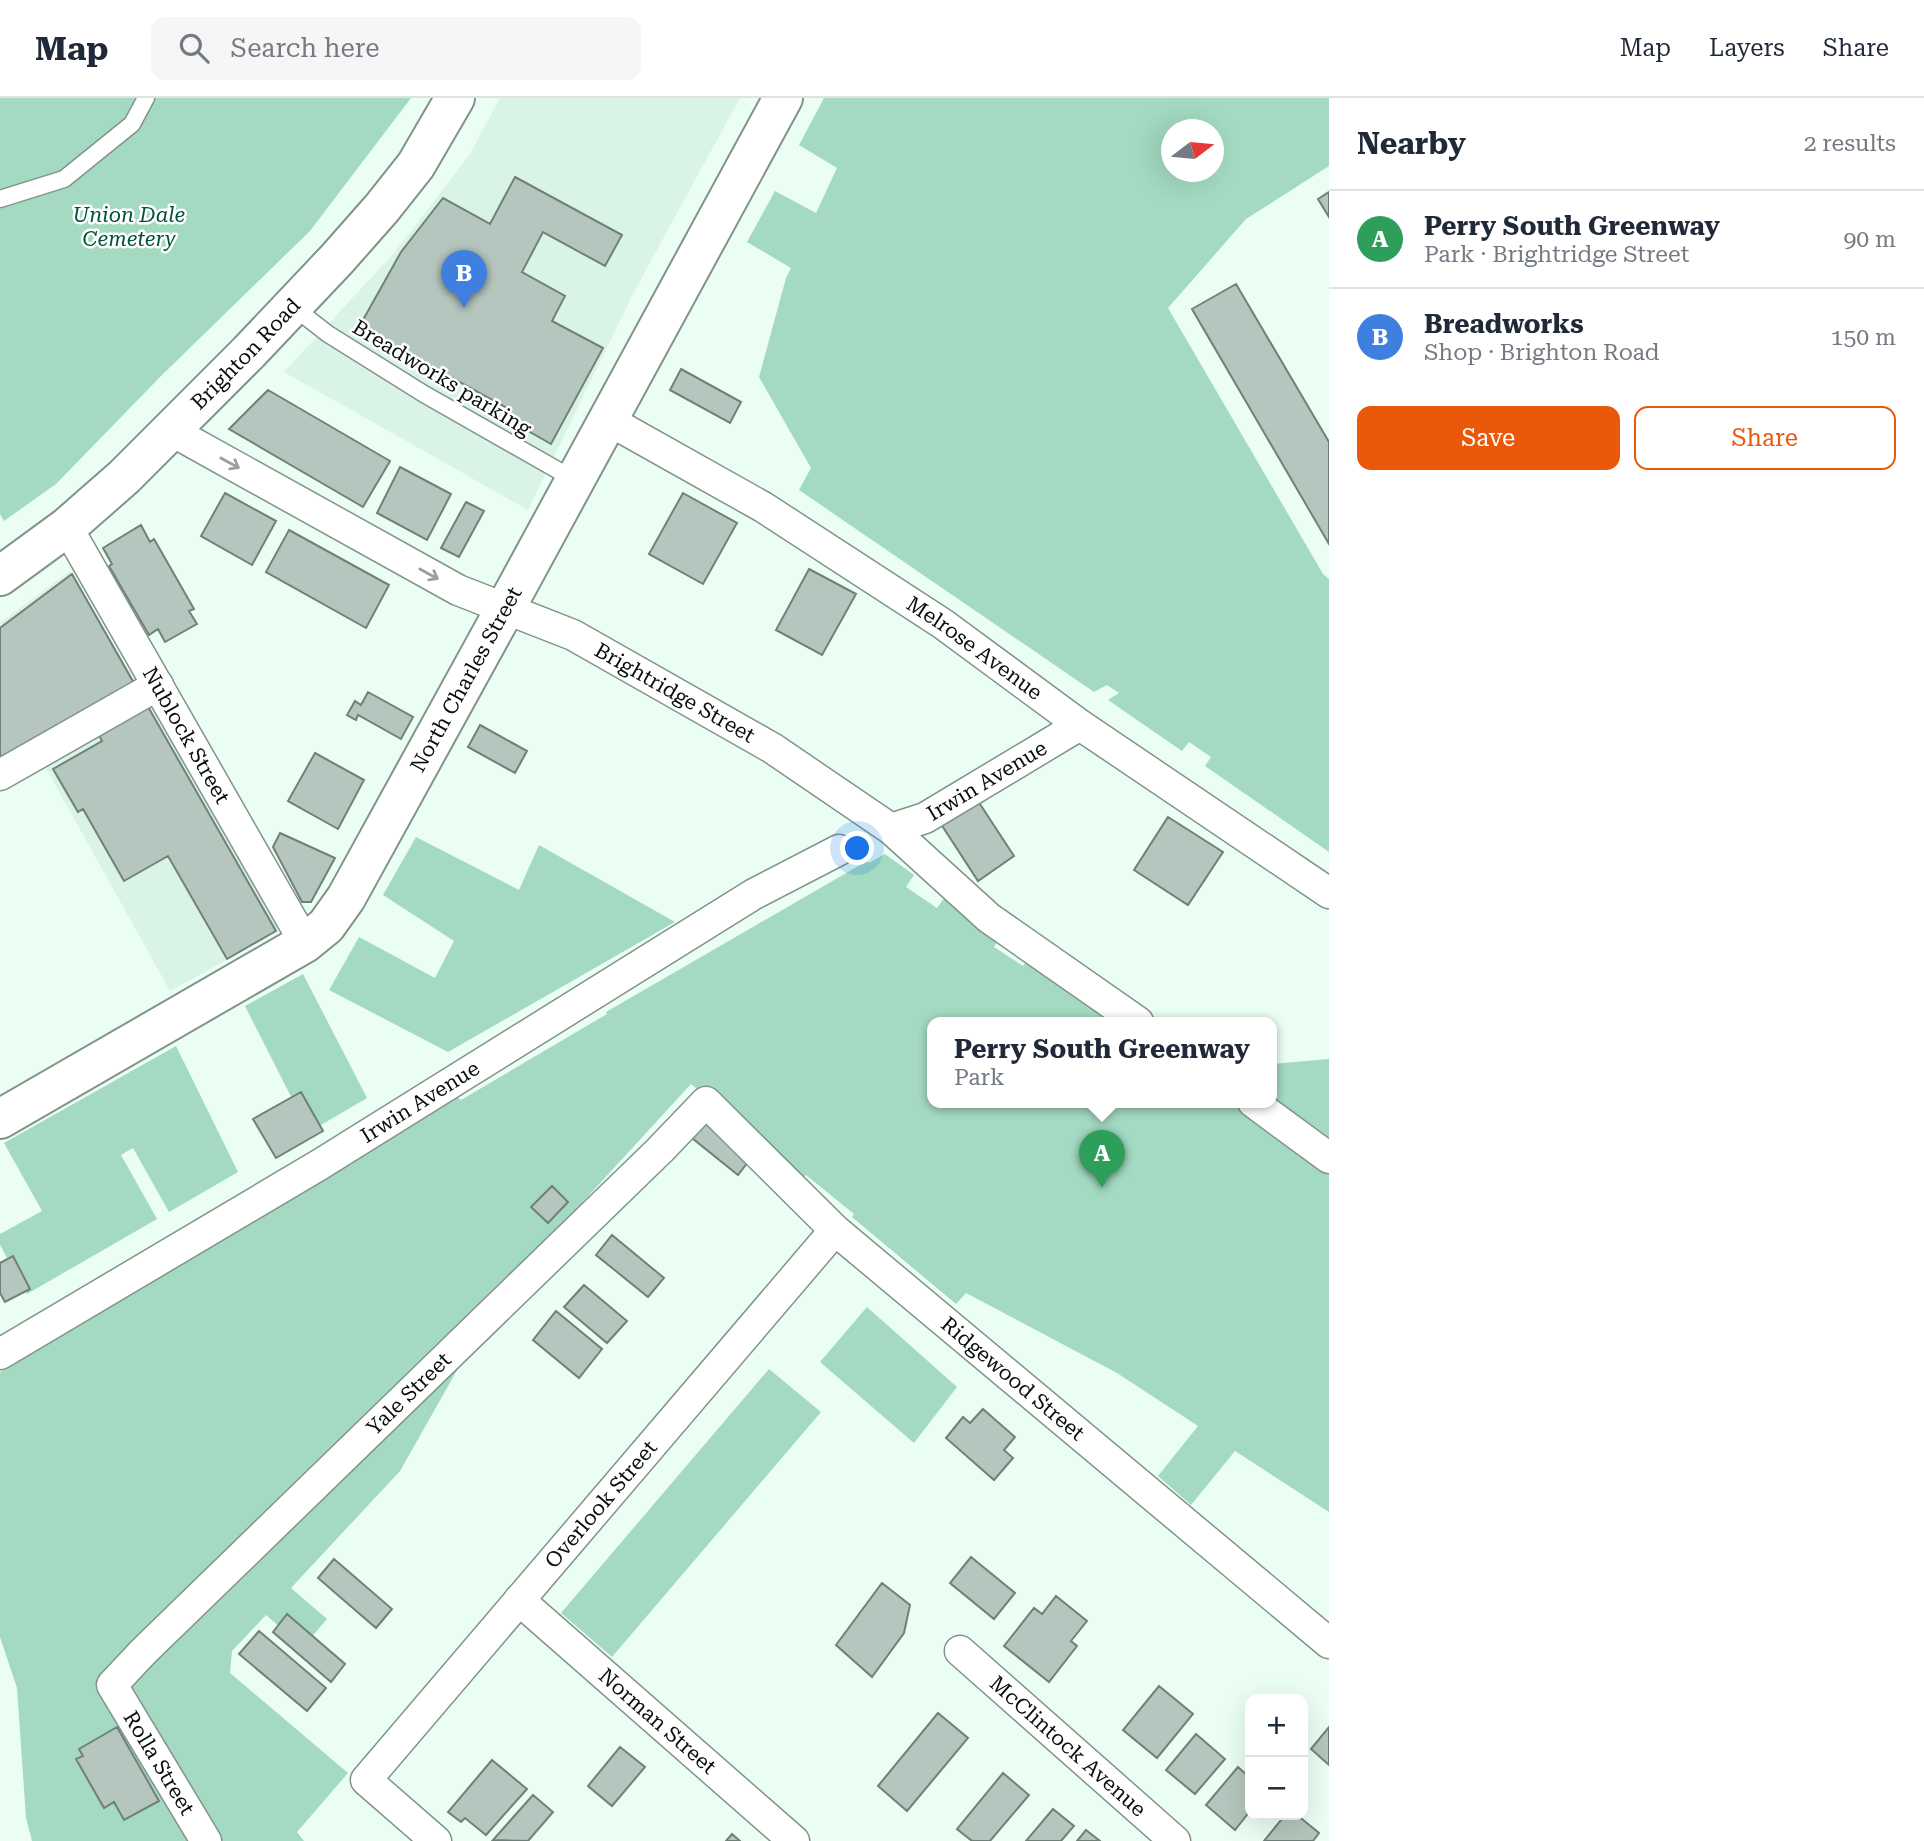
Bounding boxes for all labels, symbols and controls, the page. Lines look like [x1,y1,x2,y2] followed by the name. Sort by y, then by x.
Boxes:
[151,17,641,80] search box
[35,29,109,68] text: Map
[175,29,213,67] icon: search
[231,33,380,63] text: Search here
[1620,34,1671,62] text: Map
[1709,34,1785,62] text: Layers
[1823,34,1889,62] text: Share
[1161,119,1224,182] north arrow
[1357,126,1466,161] text: Nearby
[1804,130,1896,157] text: 2 results
[73,203,185,251] park label: Union Dale Cemetery
[1424,211,1720,241] text: Perry South Greenway
[1372,226,1388,253] text: A
[1843,226,1896,253] text: 90 m
[1424,241,1689,268] text: Park · Brightridge Street
[441,250,487,308] pin: B
[186,293,306,415] street label: Brighton Road
[1424,309,1584,339] text: Breadworks
[348,315,536,441] street label: Breadworks parking
[1372,324,1388,351] text: B
[1831,324,1896,351] text: 150 m
[1424,339,1660,366] text: Shop · Brighton Road
[1357,406,1620,470] button: Save
[1634,406,1896,470] button: Share
[219,457,240,470] one-way arrow
[418,567,438,581] one-way arrow
[406,583,527,776] street label: North Charles Street
[902,592,1047,705] street label: Melrose Avenue
[591,638,759,748] street label: Brightridge Street
[138,663,235,808] street label: Nublock Street
[923,736,1051,826] street label: Irwin Avenue
[840,831,874,865] your location
[927,1017,1277,1108] popup
[954,1034,1250,1064] text: Perry South Greenway
[356,1056,484,1148] street label: Irwin Avenue
[954,1064,1005,1091] text: Park
[1079,1130,1125,1188] pin: A
[936,1312,1089,1445] street label: Ridgewood Street
[362,1348,456,1440] street label: Yale Street
[540,1436,662,1573] street label: Overlook Street
[594,1664,721,1779] street label: Norman Street
[985,1671,1151,1822] street label: McClintock Avenue
[1245,1694,1308,1820] map controls
[1245,1694,1308,1757] button: +
[119,1707,200,1819] street label: Rolla Street
[1245,1757,1308,1820] button: −

